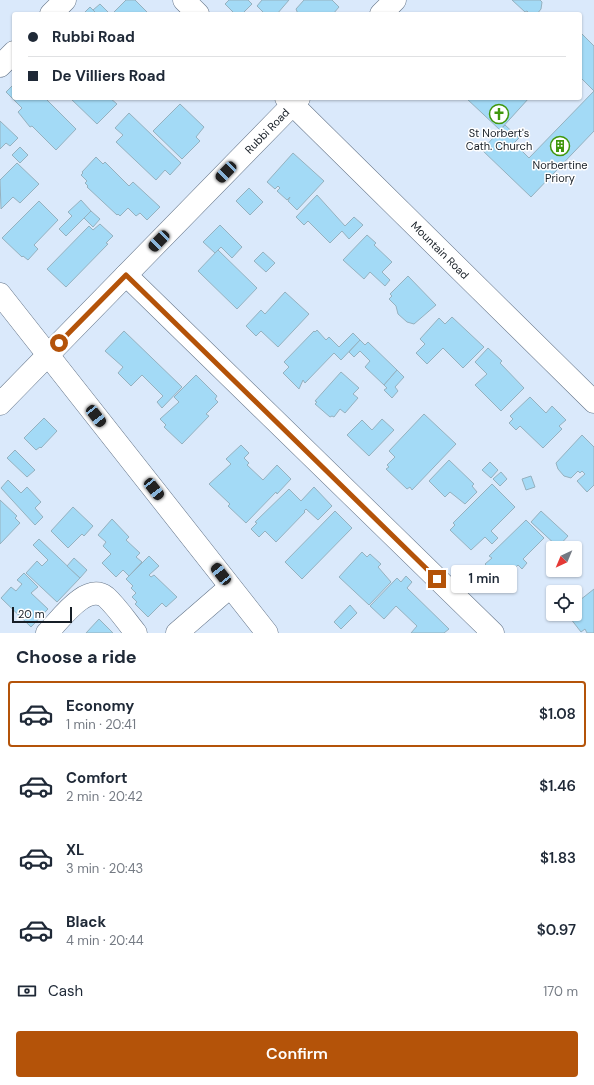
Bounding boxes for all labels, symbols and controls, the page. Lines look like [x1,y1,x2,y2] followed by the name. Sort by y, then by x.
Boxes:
[52,27,135,47] text: Rubbi Road
[52,66,165,86] text: De Villiers Road
[488,103,510,125] church icon: St Norbert's Cath. Church
[242,105,292,157] street label: Rubbi Road
[466,126,532,153] place label: St Norbert's Cath. Church
[549,135,571,157] building icon: Norbertine Priory
[533,158,587,185] place label: Norbertine Priory
[213,159,239,185] car
[408,218,472,282] street label: Mountain Road
[146,228,172,254] car
[50,334,68,352] route start
[84,403,108,429] car
[142,476,166,502] car
[546,541,582,577] north arrow
[546,541,582,621] map controls
[209,561,233,587] car
[451,565,517,593] callout: 1 min
[428,570,446,588] route end
[468,570,500,587] text: 1 min
[546,585,582,621] button: locate
[12,605,72,624] scale bar
[18,607,44,621] text: 20 m
[16,645,137,669] text: Choose a ride
[18,696,54,732] icon: car
[66,696,134,716] text: Economy
[539,704,576,724] text: $1.08
[66,716,136,733] text: 1 min · 20:41
[18,768,54,804] icon: car
[66,768,127,788] text: Comfort
[539,776,576,796] text: $1.46
[66,788,143,805] text: 2 min · 20:42
[18,840,54,876] icon: car
[66,840,84,860] text: XL
[540,848,576,868] text: $1.83
[66,860,143,877] text: 3 min · 20:43
[18,912,54,948] icon: car
[66,912,106,932] text: Black
[537,920,576,940] text: $0.97
[66,932,144,949] text: 4 min · 20:44
[16,980,38,1002] icon: cash
[48,981,83,1001] text: Cash
[543,983,578,1000] text: 170 m
[16,1031,578,1077] button: Confirm

